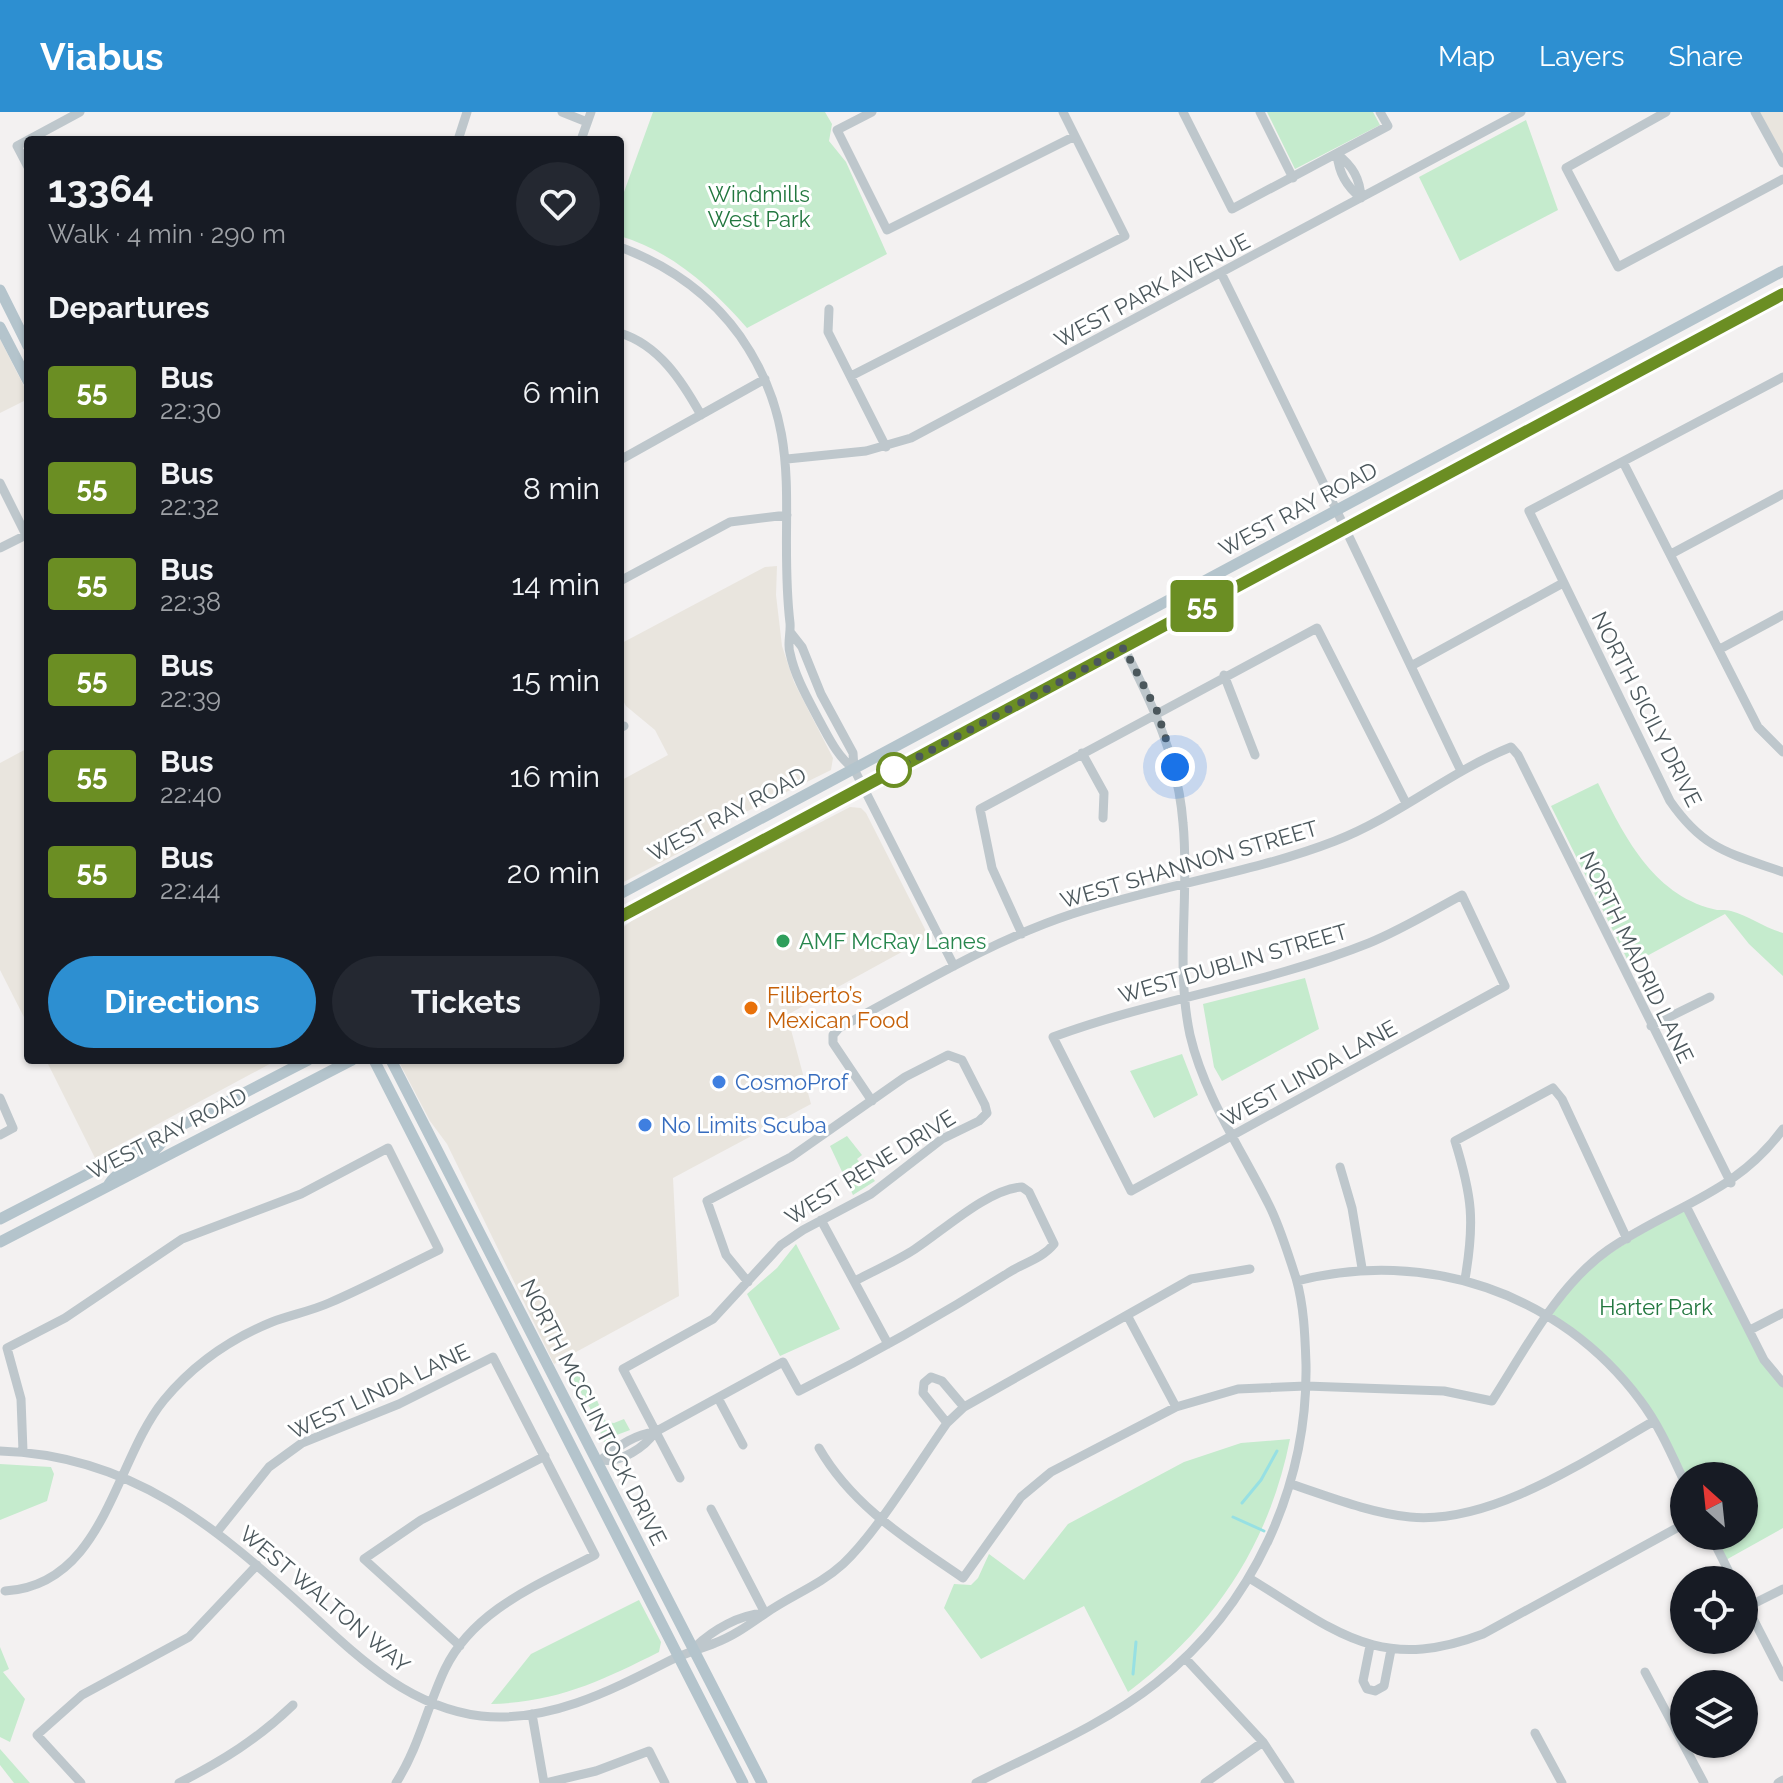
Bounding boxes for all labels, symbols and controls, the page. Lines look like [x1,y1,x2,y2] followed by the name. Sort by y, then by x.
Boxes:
[40,34,164,79] text: Viabus
[1438,40,1495,73] text: Map
[1539,40,1625,73] text: Layers
[1669,40,1743,73] text: Share
[516,162,600,246] button: heart
[48,166,154,211] text: 13364
[708,181,811,232] park label: Windmills West Park
[48,219,286,249] text: Walk · 4 min · 290 m
[1050,227,1254,353] street label: WEST PARK AVENUE
[48,290,210,325] text: Departures
[160,360,214,395] text: Bus
[76,375,108,408] text: 55
[523,375,600,410] text: 6 min
[160,395,222,425] text: 22:30
[160,456,214,491] text: Bus
[1214,456,1382,562] street label: WEST RAY ROAD
[76,471,108,504] text: 55
[523,471,600,506] text: 8 min
[160,491,219,521] text: 22:32
[160,552,214,587] text: Bus
[76,567,108,600] text: 55
[512,567,600,602] text: 14 min
[1166,580,1238,632] line badge: 55
[160,587,221,617] text: 22:38
[1186,589,1218,622] text: 55
[1586,607,1708,811] street label: NORTH SICILY DRIVE
[160,648,214,683] text: Bus
[76,663,108,696] text: 55
[512,663,600,698] text: 15 min
[160,683,221,713] text: 22:39
[160,744,214,779] text: Bus
[1155,747,1195,787] your location
[877,753,911,787] unlabelled marker
[76,759,108,792] text: 55
[510,759,600,794] text: 16 min
[643,761,811,867] street label: WEST RAY ROAD
[160,779,222,809] text: 22:40
[1057,815,1321,913] street label: WEST SHANNON STREET
[160,840,214,875] text: Bus
[1574,847,1700,1067] street label: NORTH MADRID LANE
[76,855,108,888] text: 55
[507,855,600,890] text: 20 min
[160,875,220,905] text: 22:44
[1115,918,1351,1008] street label: WEST DUBLIN STREET
[799,928,986,954] place label: AMF McRay Lanes
[774,932,792,950] marker: AMF McRay Lanes
[48,956,316,1048] button: Directions
[332,956,600,1048] button: Tickets
[767,982,909,1033] place label: Filiberto’s Mexican Food
[742,999,760,1017] marker: Filiberto’s Mexican Food
[1217,1014,1401,1132] street label: WEST LINDA LANE
[735,1069,849,1095] place label: CosmoProf
[710,1073,728,1091] marker: CosmoProf
[83,1082,251,1184] street label: WEST RAY ROAD
[780,1104,960,1230] street label: WEST RENE DRIVE
[661,1112,827,1138] place label: No Limits Scuba
[636,1116,654,1134] marker: No Limits Scuba
[515,1274,673,1550] street label: NORTH MCCLINTOCK DRIVE
[1599,1294,1713,1320] park label: Harter Park
[285,1338,473,1444] street label: WEST LINDA LANE
[1670,1462,1758,1550] north arrow
[1670,1462,1758,1758] map controls
[234,1520,416,1678] street label: WEST WALTON WAY
[1670,1566,1758,1654] button: locate
[1670,1670,1758,1758] button: layers

